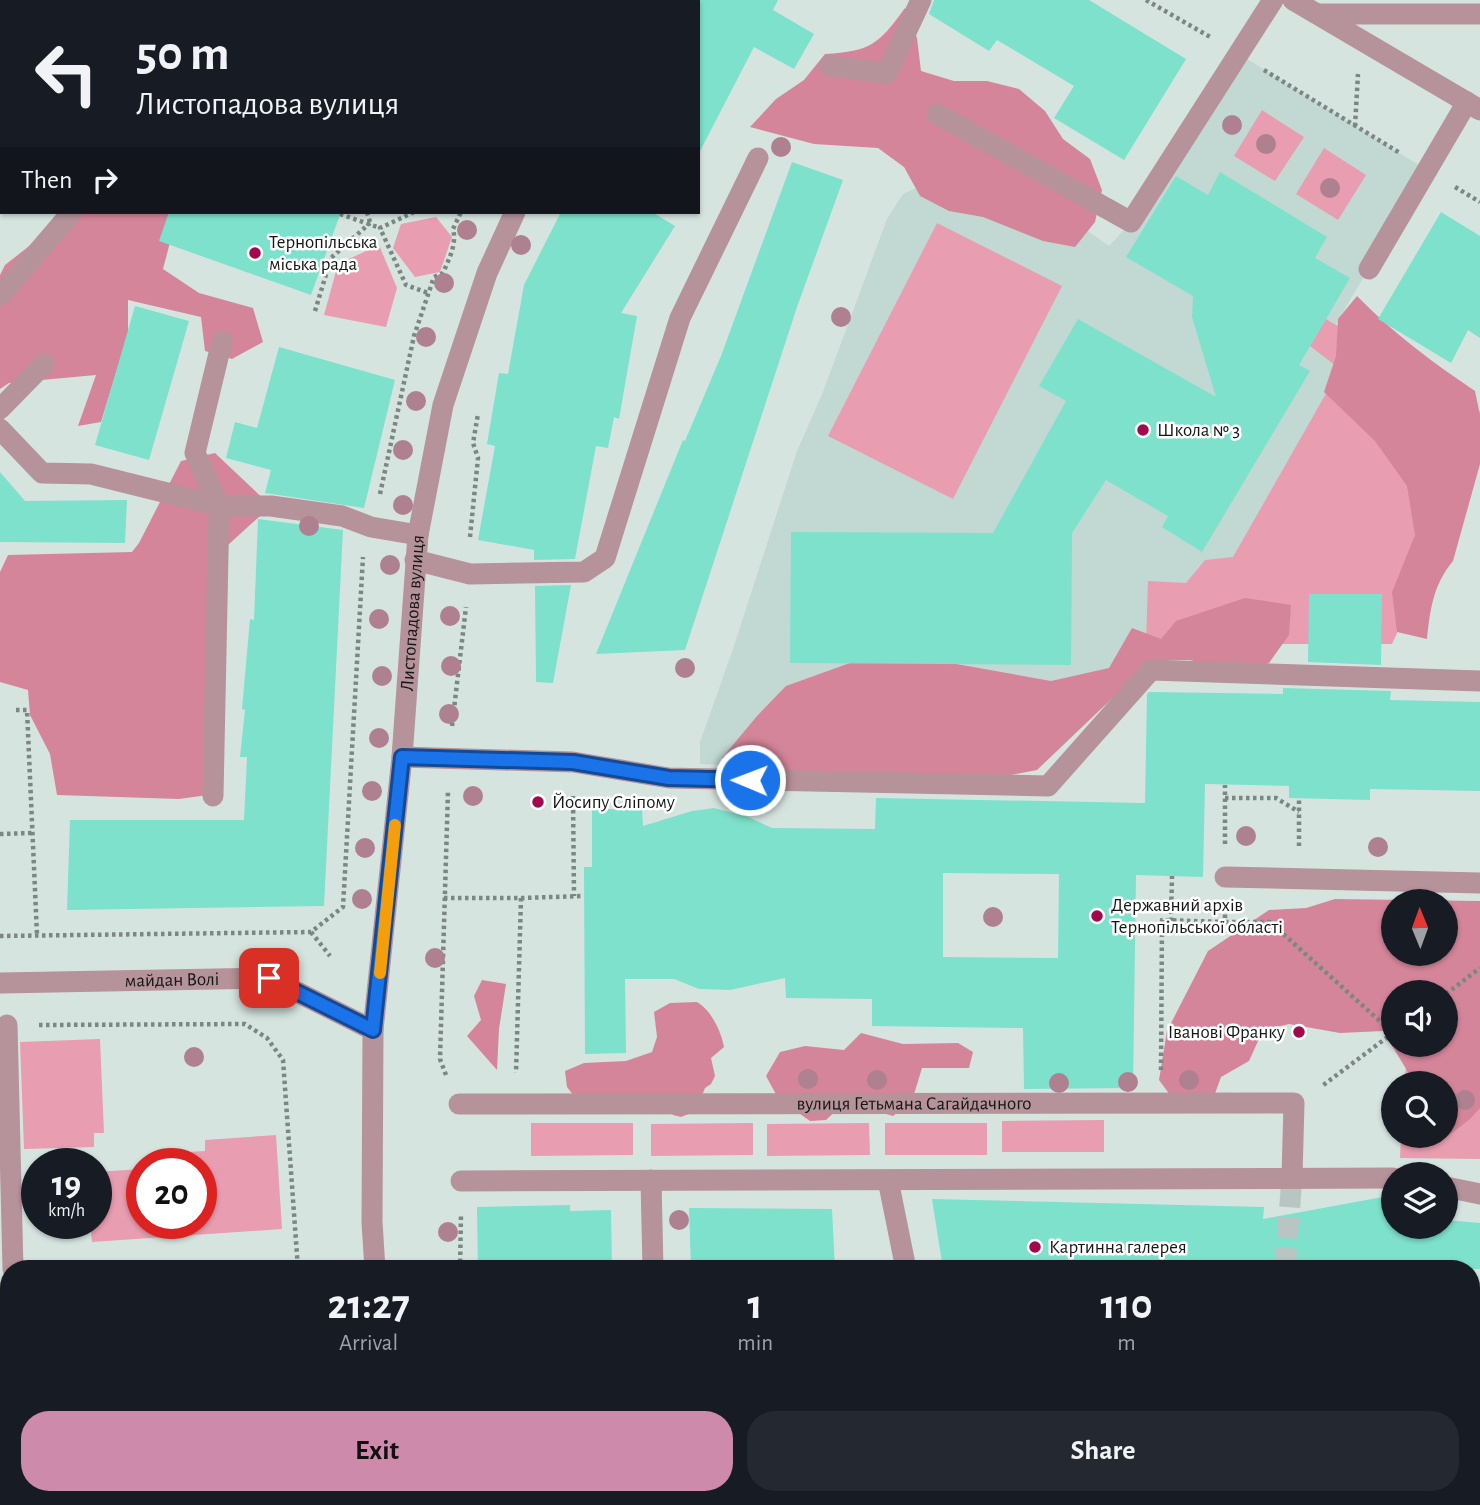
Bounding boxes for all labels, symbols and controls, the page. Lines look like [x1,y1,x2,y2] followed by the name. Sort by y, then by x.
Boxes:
[21,28,112,119] icon: left
[136,30,230,79] text: 50 m
[136,88,399,120] text: Листопадова вулиця
[86,161,124,199] icon: right
[21,167,72,193] text: Then
[269,233,378,274] place label: Тернопільська міська рада
[247,245,263,261] marker: Тернопільська міська рада
[1157,421,1240,440] place label: Школа № 3
[1135,422,1151,438] marker: Школа № 3
[397,534,427,692] street label: Листопадова вулиця
[713,743,787,817] position arrow
[552,792,675,812] place label: Йосипу Сліпому
[530,794,546,810] marker: Йосипу Сліпому
[1381,889,1458,966] north arrow
[1381,889,1458,1239] map controls
[1111,896,1283,937] place label: Державний архів Тернопільської області
[1089,908,1105,924] marker: Державний архів Тернопільської області
[239,948,299,1008] pin
[250,959,288,997] icon: arrive
[125,969,219,990] street label: майдан Волі
[1381,980,1458,1057] button: sound
[1168,1023,1285,1042] place label: Іванові Франку
[1291,1024,1307,1040] marker: Іванові Франку
[1381,1071,1458,1148] button: search
[796,1094,1032,1113] street label: вулиця Гетьмана Сагайдачного
[126,1148,217,1239] speed limit sign: 20
[1381,1162,1458,1239] button: layers
[52,1167,81,1202] text: 19
[48,1202,85,1220] text: km/h
[1049,1238,1187,1257] place label: Картинна галерея
[1027,1239,1043,1255] marker: Картинна галерея
[327,1284,410,1326] text: 21:27
[748,1284,763,1326] text: 1
[1100,1284,1153,1326] text: 110
[339,1332,398,1355] text: Arrival
[737,1332,773,1355] text: min
[1117,1332,1136,1355] text: m
[21,1411,733,1491] button: Exit
[747,1411,1459,1491] button: Share

